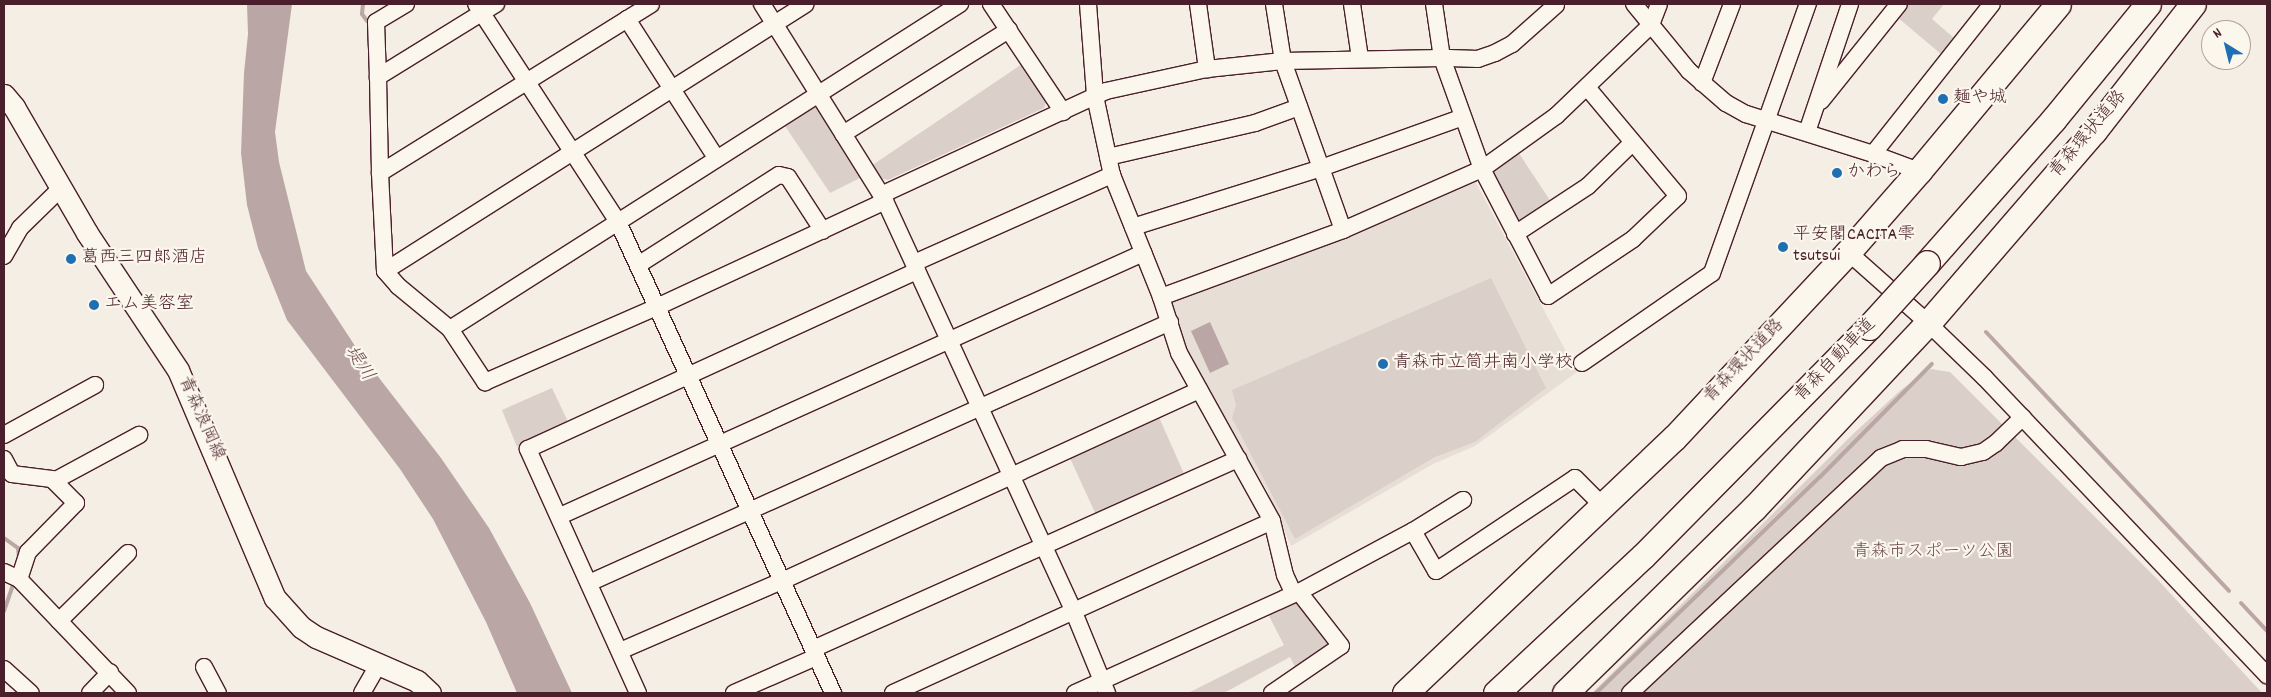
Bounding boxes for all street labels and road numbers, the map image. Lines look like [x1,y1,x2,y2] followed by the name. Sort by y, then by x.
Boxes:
[2046,87,2132,183] street label: 青森環状道路
[1700,315,1790,409] street label: 青森環状道路
[1791,315,1881,407] street label: 青森自動車道
[172,373,228,465] street label: 青森浪岡線

